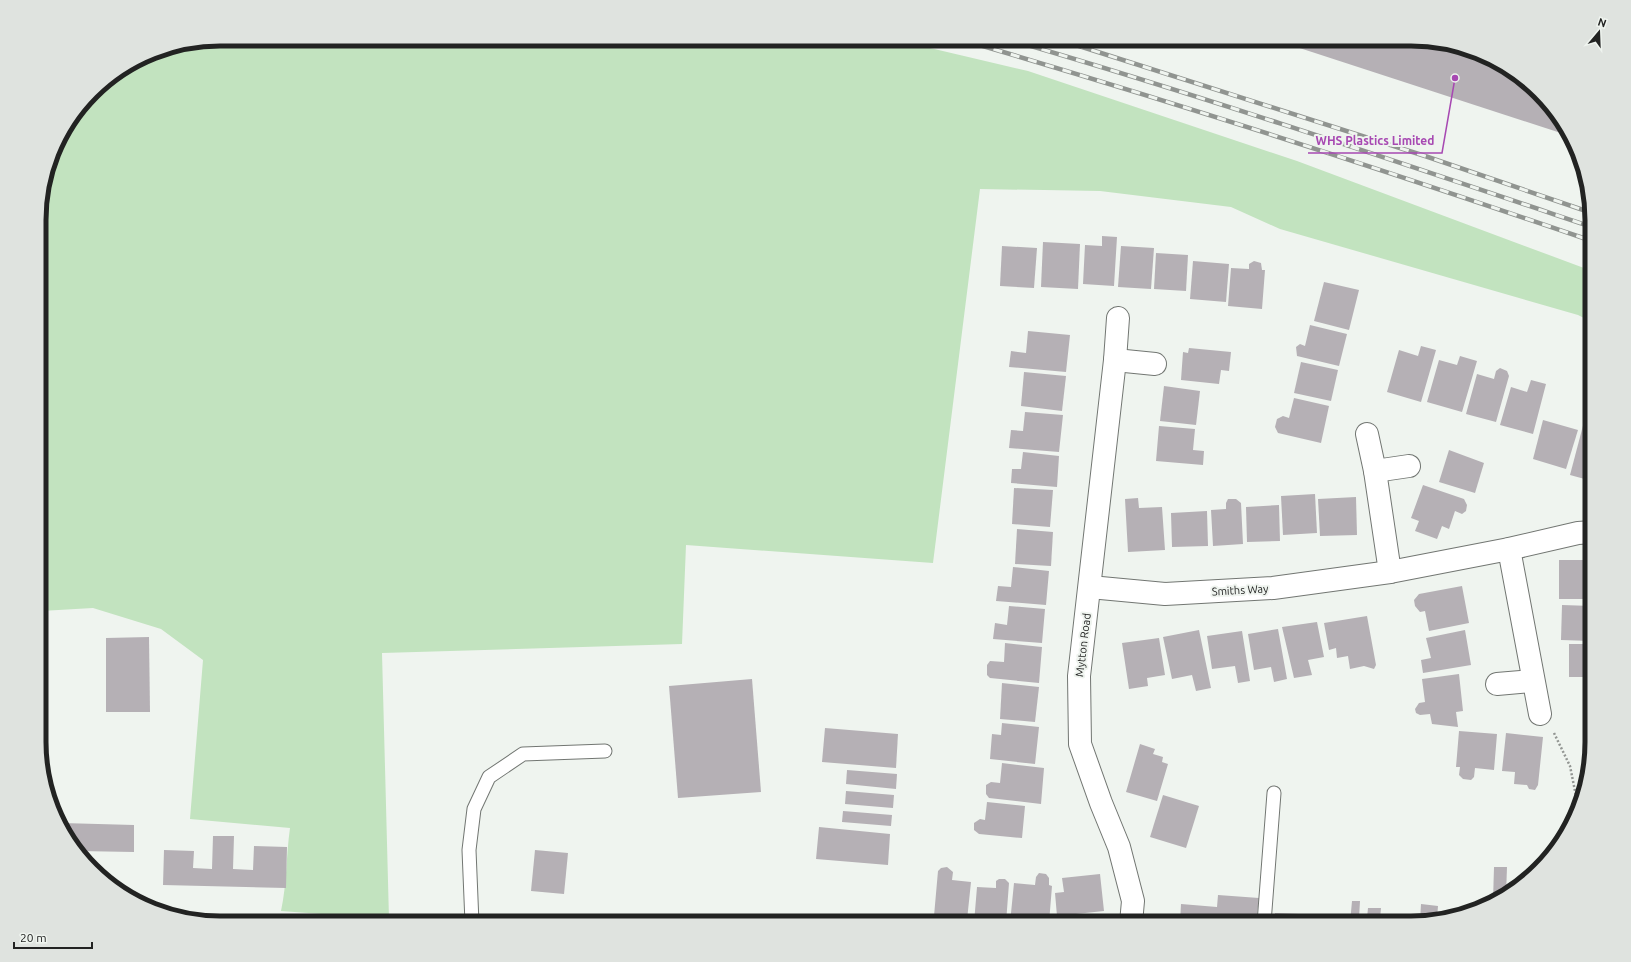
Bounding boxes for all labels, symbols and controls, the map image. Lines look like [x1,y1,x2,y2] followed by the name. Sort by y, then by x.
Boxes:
[1579,12,1619,52] north arrow
[1596,16,1608,30] text: N
[1308,129,1442,153] callout: WHS Plastics Limited
[1316,134,1434,147] text: WHS Plastics Limited
[1211,582,1269,597] street label: Smiths Way
[1073,612,1093,678] street label: Mytton Road
[14,924,92,950] scale bar
[20,931,47,944] text: 20 m

